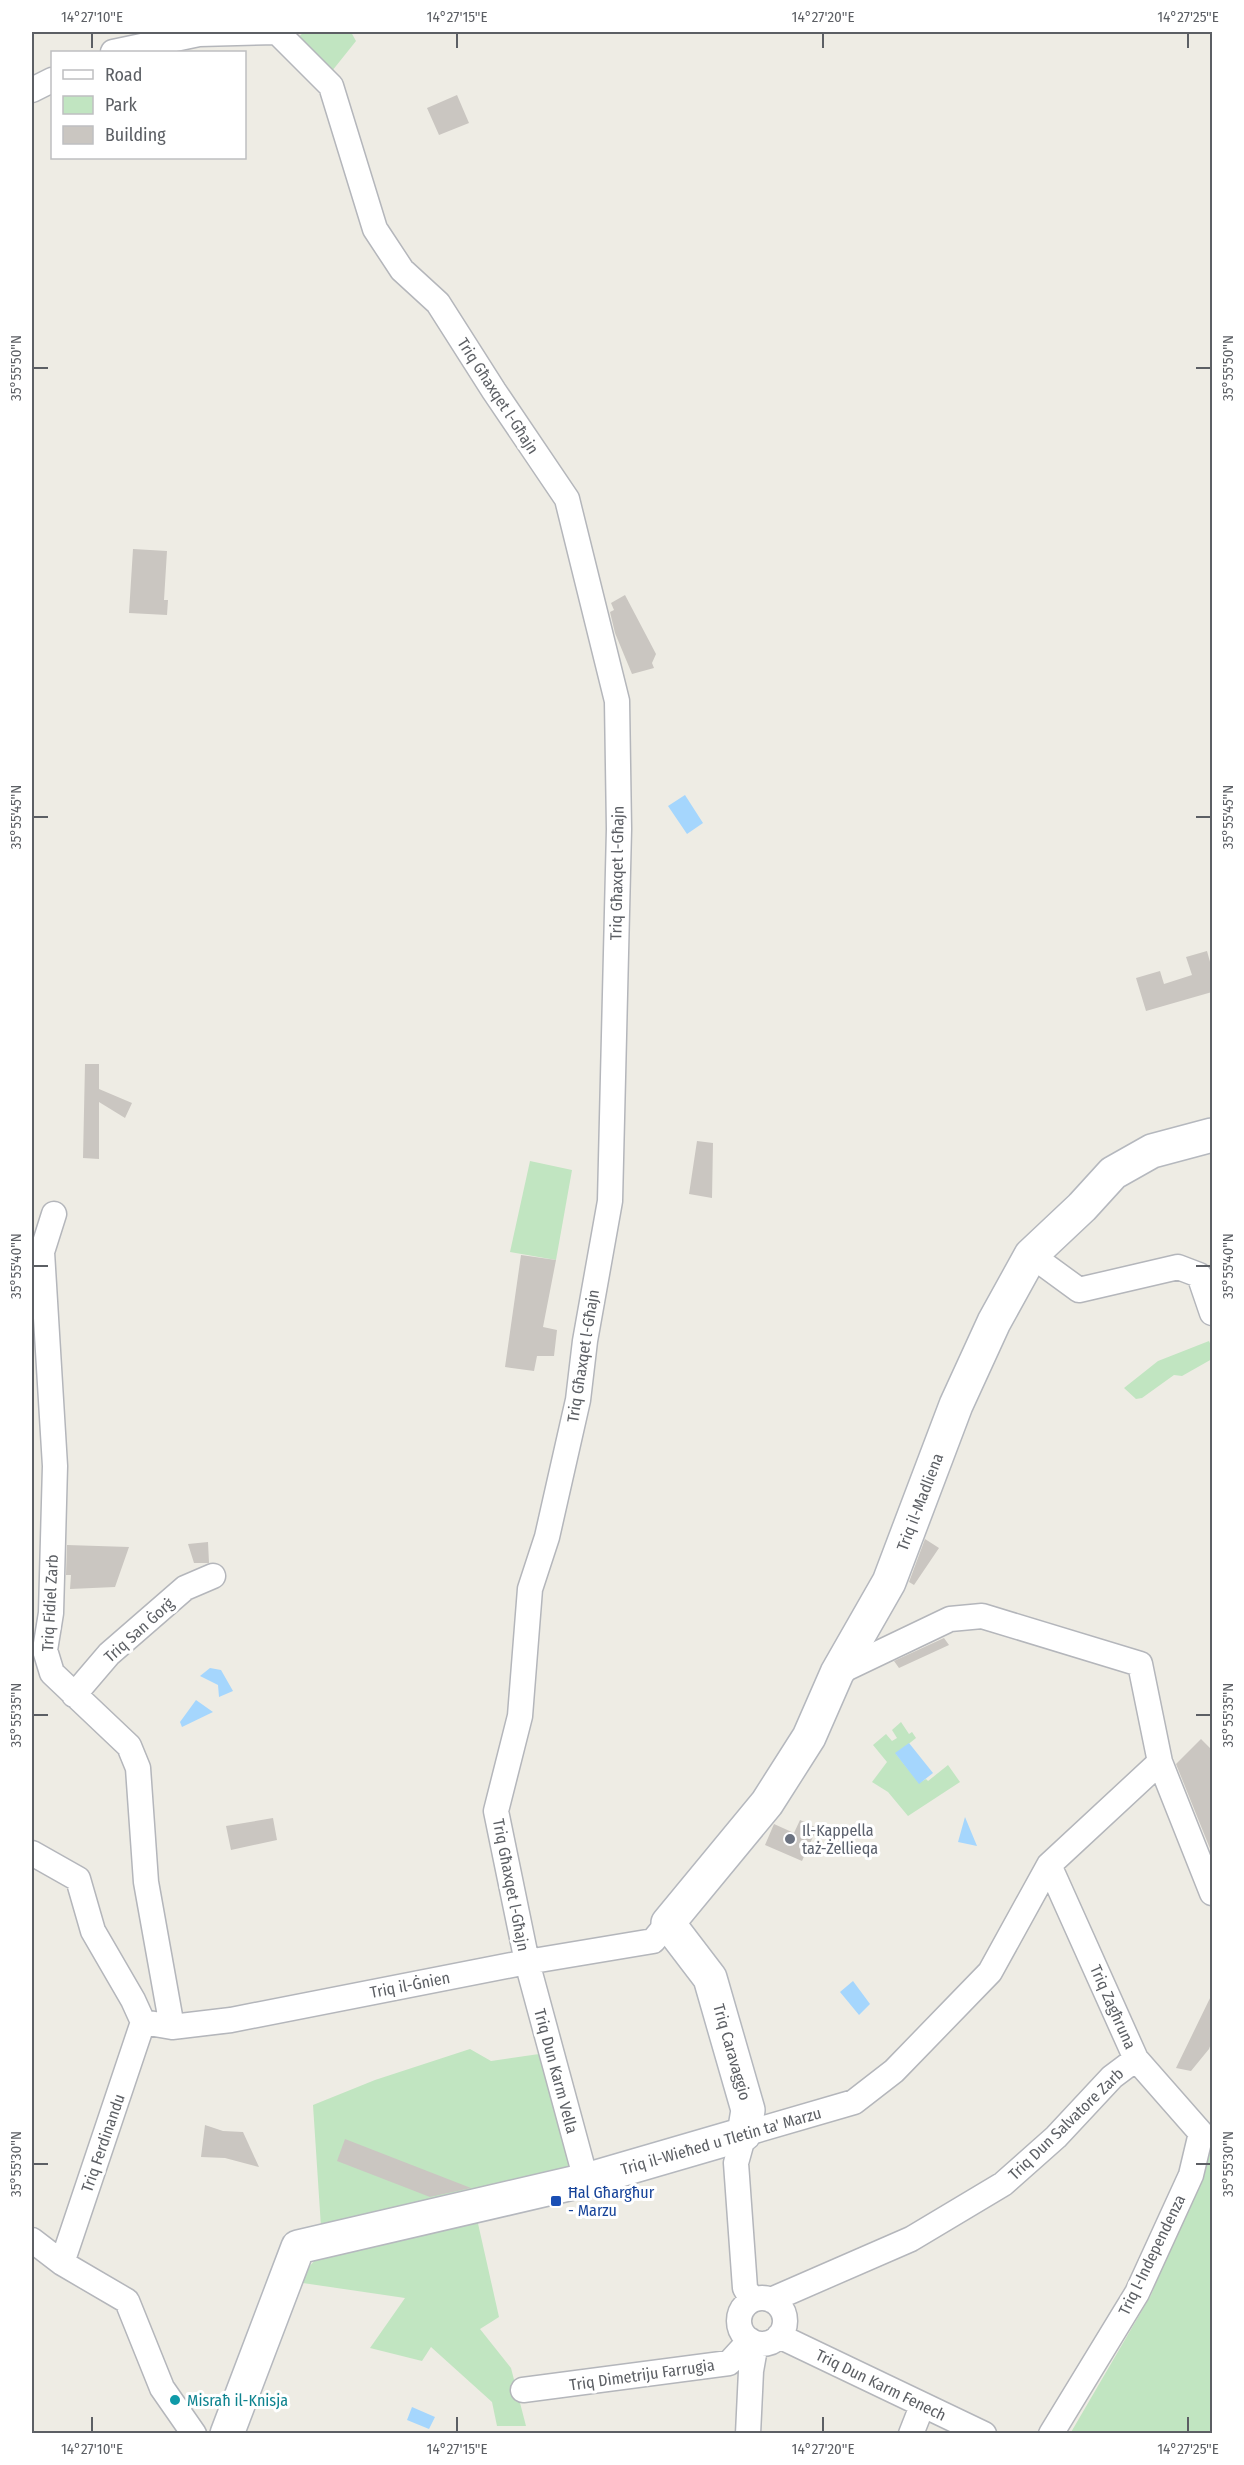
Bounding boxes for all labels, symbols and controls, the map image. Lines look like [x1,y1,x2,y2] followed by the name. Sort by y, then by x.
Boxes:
[61,8,123,26] text: 14°27'10"E
[427,8,487,26] text: 14°27'15"E
[792,8,854,26] text: 14°27'20"E
[1157,8,1219,26] text: 14°27'25"E
[51,51,246,159] legend
[105,64,142,86] text: Road
[105,94,138,116] text: Park
[105,124,166,146] text: Building
[453,334,543,458] street label: Triq Għaxqet l-Għajn
[7,335,25,401] text: 35°55'50"N
[1219,335,1237,401] text: 35°55'50"N
[7,785,25,849] text: 35°55'45"N
[1219,785,1237,849] text: 35°55'45"N
[606,806,628,940] street label: Triq Għaxqet l-Għajn
[7,1233,25,1299] text: 35°55'40"N
[1219,1233,1237,1299] text: 35°55'40"N
[563,1288,603,1424] street label: Triq Għaxqet l-Għajn
[893,1450,947,1554] street label: Triq il-Madliena
[38,1554,62,1652] street label: Triq Fidiel Zarb
[100,1593,178,1666] street label: Triq San Ġorġ
[7,1683,25,1747] text: 35°55'35"N
[1219,1683,1237,1747] text: 35°55'35"N
[489,1817,533,1953] street label: Triq Għaxqet l-Għajn
[802,1821,878,1858] place label: Il-Kappella taż-Żellieqa
[783,1832,797,1846] marker: Il-Kappella taż-Żellieqa
[1086,1962,1140,2052] street label: Triq Zagħruna
[369,1968,451,2002] street label: Triq il-Ġnien
[709,2002,755,2102] street label: Triq Caravaggio
[530,2007,582,2136] street label: Triq Dun Karm Vella
[1005,2064,1127,2184] street label: Triq Dun Salvatore Zarb
[77,2091,129,2195] street label: Triq Ferdinandu
[619,2103,823,2179] street label: Triq il-Wieħed u Tletin ta' Marzu
[7,2131,25,2197] text: 35°55'30"N
[1219,2131,1237,2197] text: 35°55'30"N
[568,2183,655,2220] place label: Ħal Għargħur - Marzu
[1115,2192,1189,2318] street label: Triq l-Independenza
[549,2194,563,2208] marker: Ħal Għargħur - Marzu
[813,2345,949,2425] street label: Triq Dun Karm Fenech
[568,2355,716,2395] street label: Triq Dimetriju Farrugia
[187,2391,288,2410] place label: Misraħ il-Knisja
[168,2393,182,2407] marker: Misraħ il-Knisja
[61,2440,123,2458] text: 14°27'10"E
[427,2440,487,2458] text: 14°27'15"E
[792,2440,854,2458] text: 14°27'20"E
[1157,2440,1219,2458] text: 14°27'25"E

